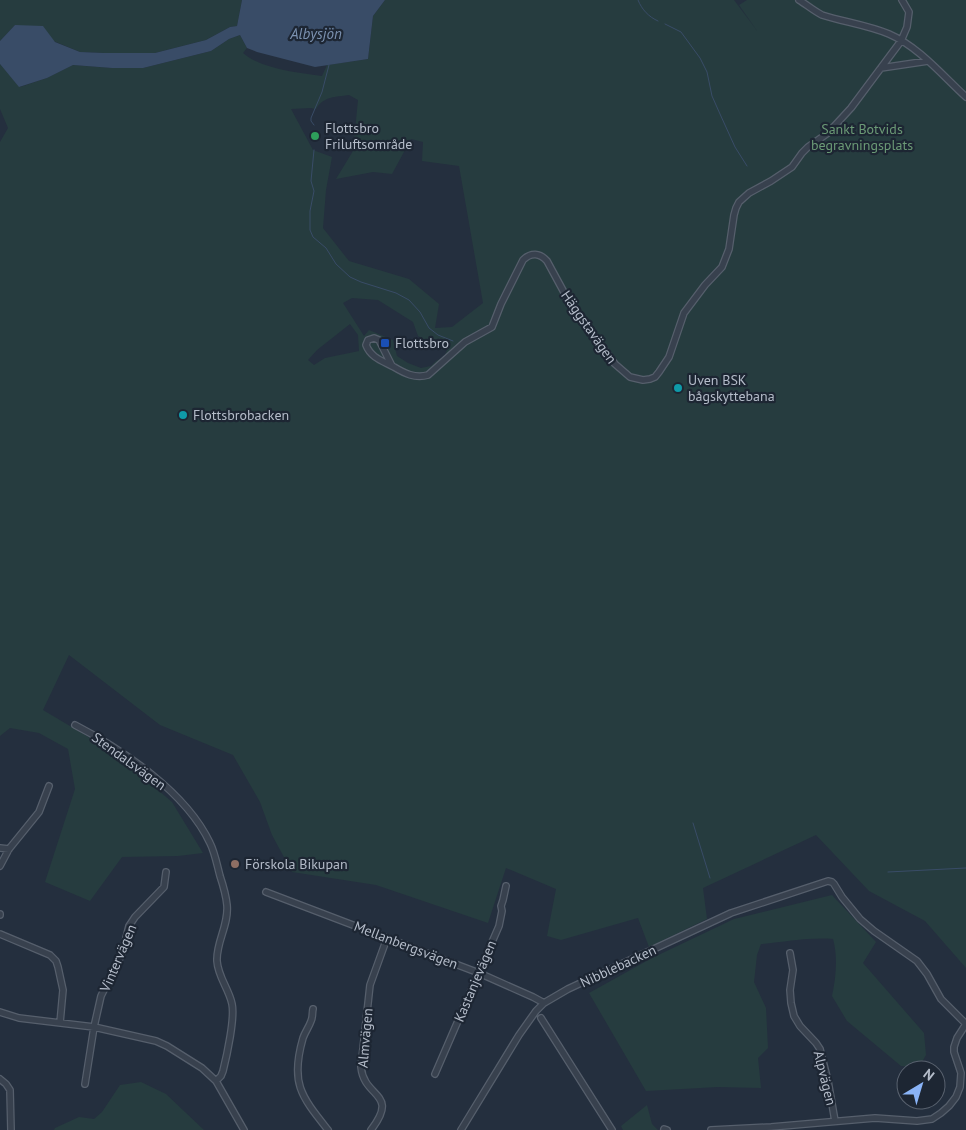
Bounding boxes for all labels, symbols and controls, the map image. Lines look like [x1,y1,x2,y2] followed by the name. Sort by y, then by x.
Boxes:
[289,24,342,43] water label: Albysjön
[325,119,413,153] place label: Flottsbro Friluftsområde
[811,120,913,154] park label: Sankt Botvids begravningsplats
[309,130,321,142] marker: Flottsbro Friluftsområde
[557,287,621,367] street label: Häggstavägen
[395,334,449,352] place label: Flottsbro
[379,337,391,349] marker: Flottsbro
[688,371,775,405] place label: Uven BSK bågskyttebana
[672,382,684,394] marker: Uven BSK bågskyttebana
[193,406,289,424] place label: Flottsbrobacken
[177,409,189,421] marker: Flottsbrobacken
[88,728,170,794] street label: Stendalsvägen
[245,855,348,873] place label: Förskola Bikupan
[229,858,241,870] marker: Förskola Bikupan
[352,917,460,973] street label: Mellanbergsvägen
[95,921,140,995] street label: Vintervägen
[450,938,500,1024] street label: Kastanjevägen
[577,941,659,991] street label: Nibblebacken
[353,1008,377,1068] street label: Almvägen
[810,1049,840,1107] street label: Alpvägen
[896,1060,946,1110] north arrow
[920,1065,938,1085] text: N

